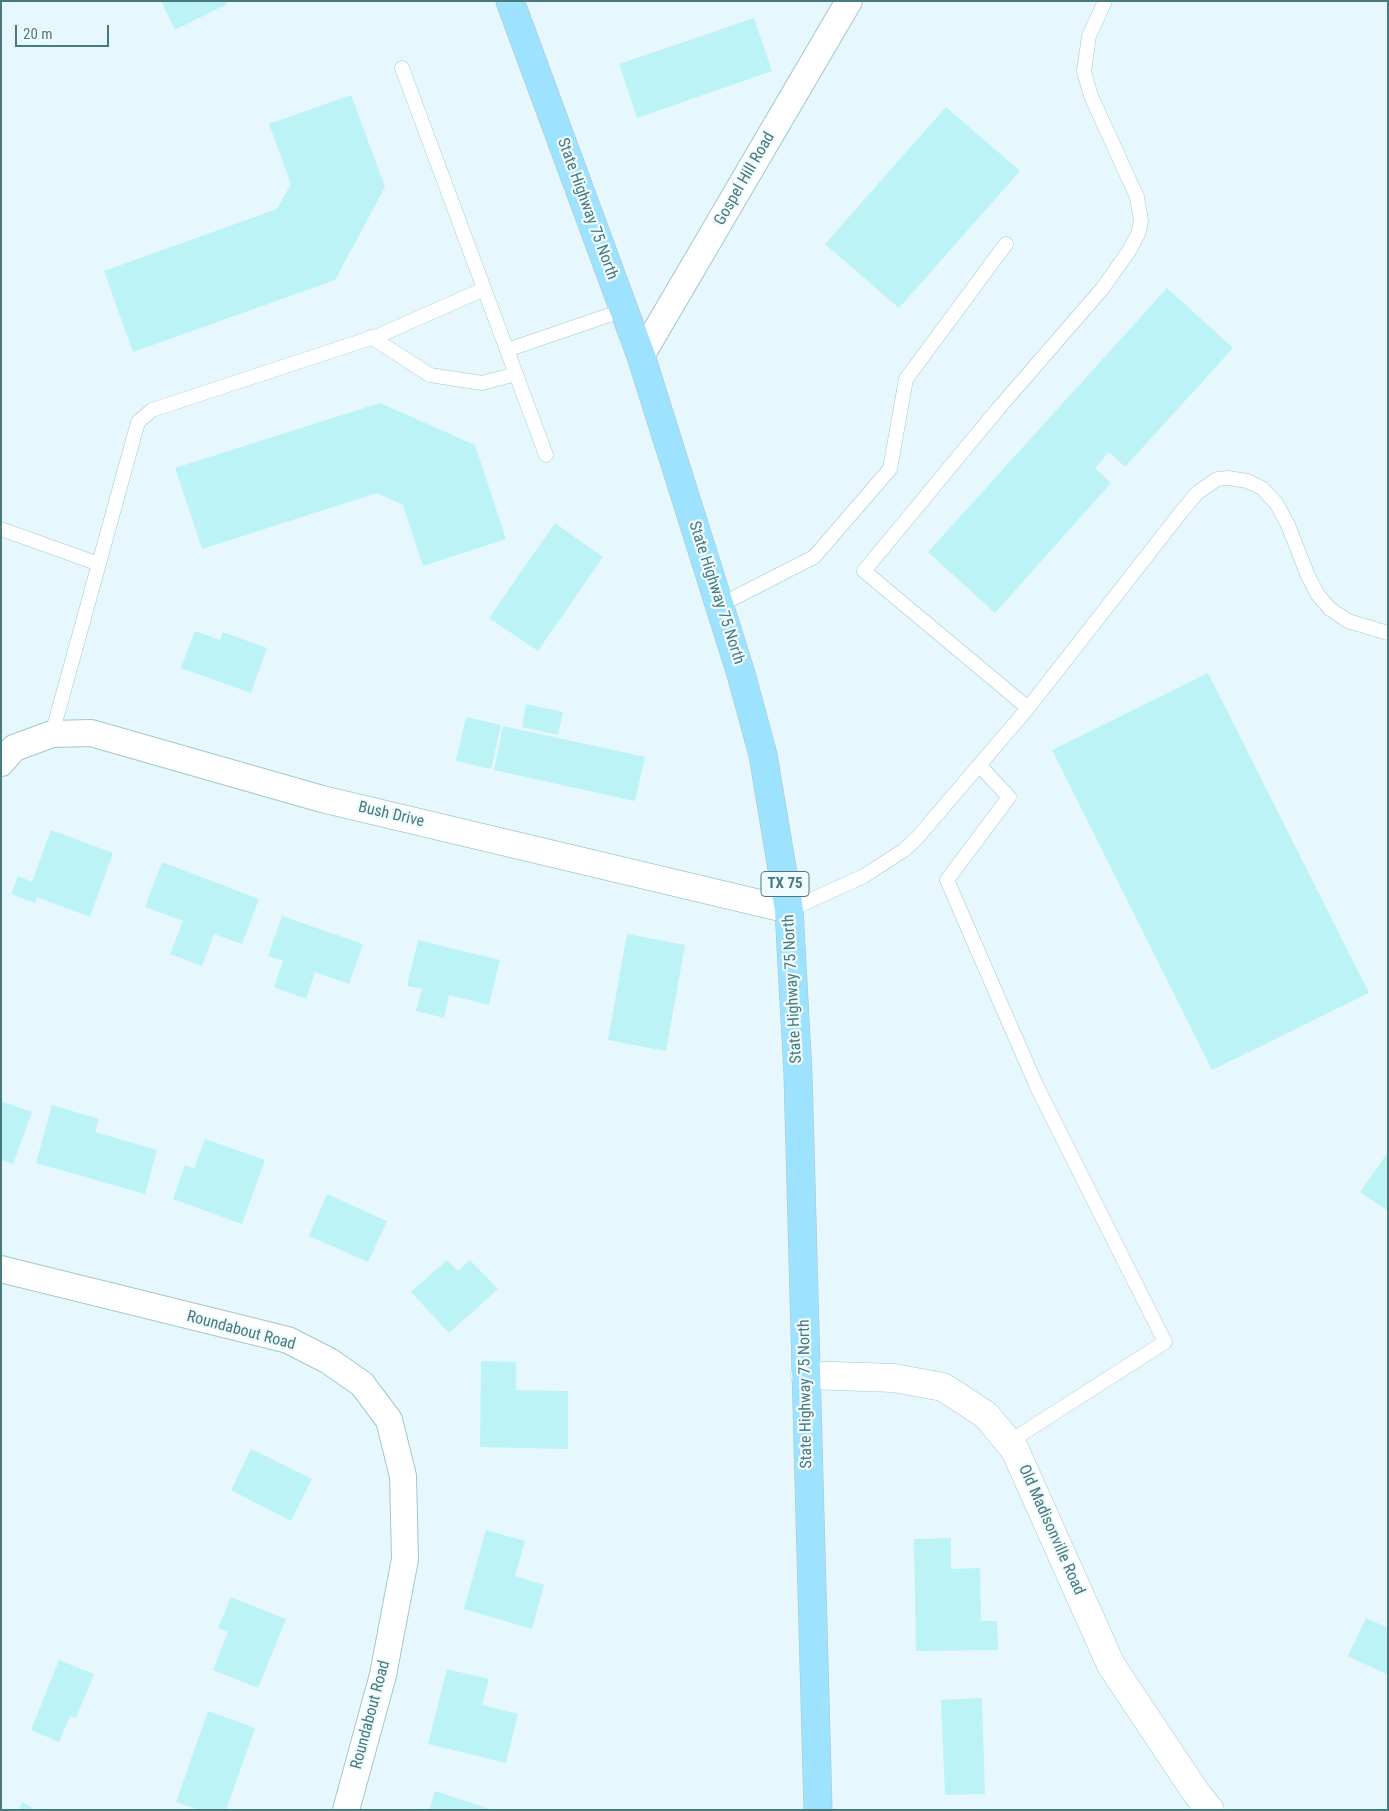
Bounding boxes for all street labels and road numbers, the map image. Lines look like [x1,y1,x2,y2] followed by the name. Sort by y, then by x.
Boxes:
[711,129,779,229] street label: Gospel Hill Road
[552,136,622,282] street label: State Highway 75 North
[684,519,748,667] street label: State Highway 75 North
[356,798,426,832] street label: Bush Drive
[761,872,809,896] road number: TX 75
[780,914,806,1064] street label: State Highway 75 North
[185,1307,297,1355] street label: Roundabout Road
[795,1319,817,1469] street label: State Highway 75 North
[1014,1462,1088,1598] street label: Old Madisonville Road
[347,1659,395,1771] street label: Roundabout Road

